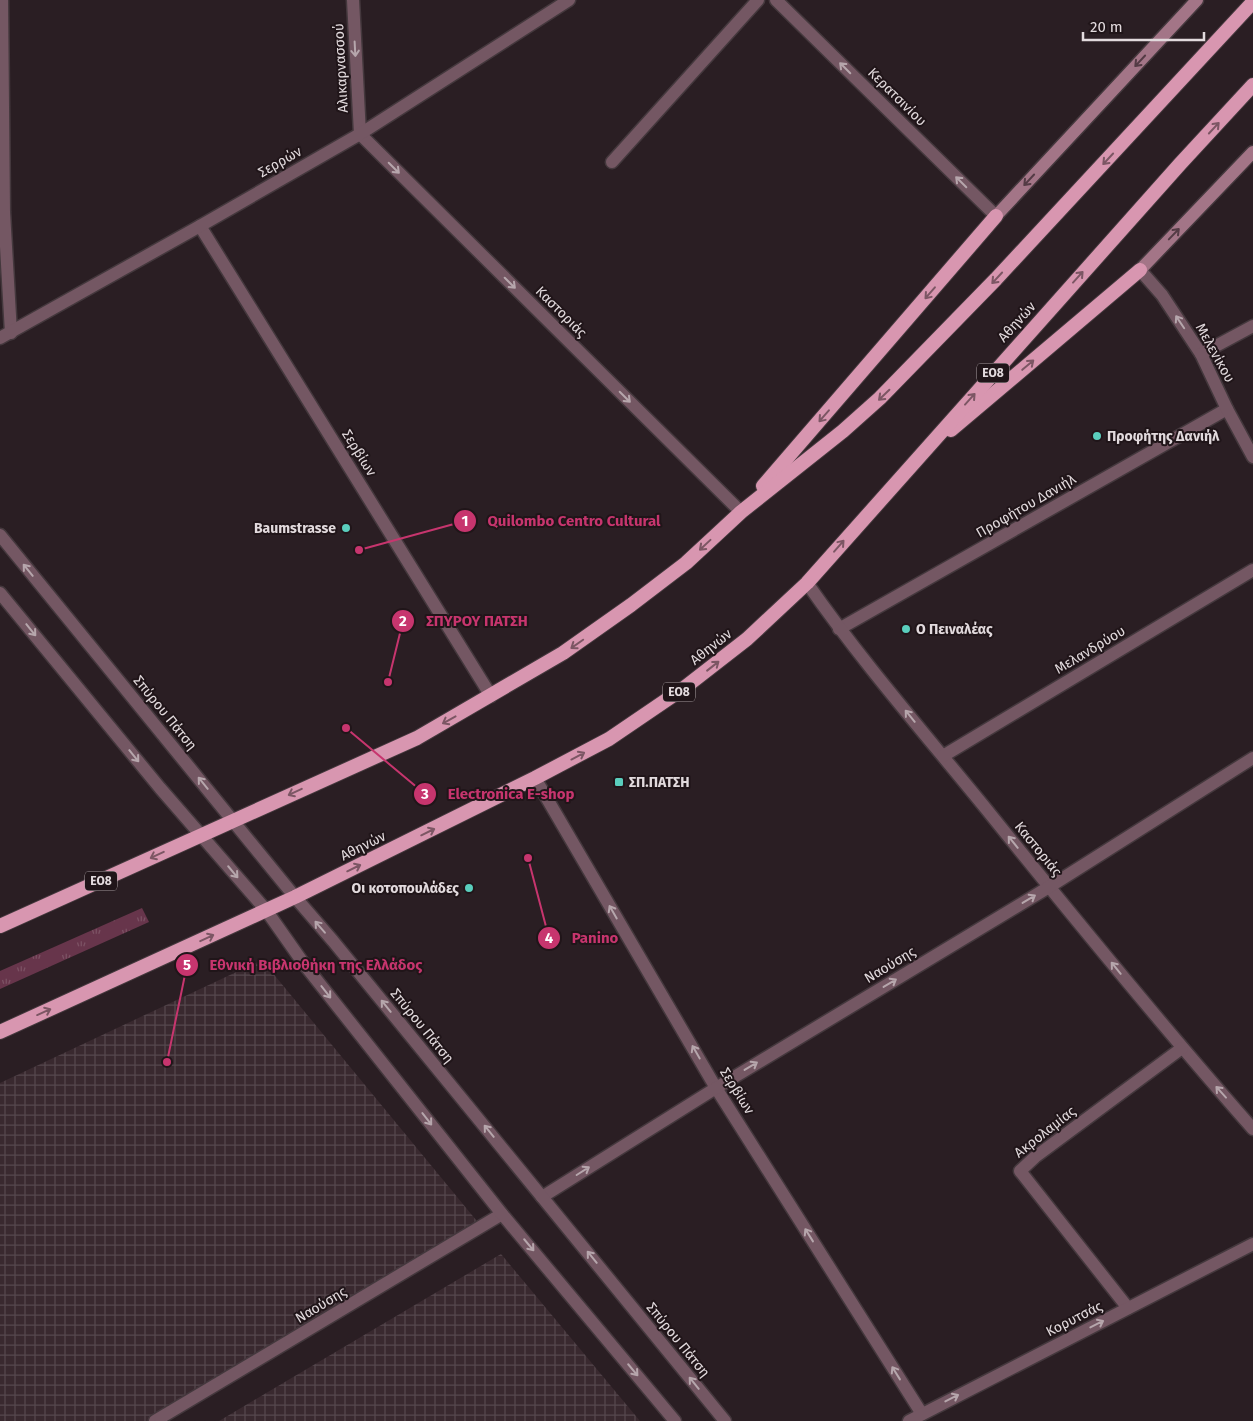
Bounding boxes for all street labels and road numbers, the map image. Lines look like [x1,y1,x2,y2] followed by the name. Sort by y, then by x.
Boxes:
[330,23,352,113] street label: Αλικαρνασσού
[864,64,930,130] street label: Κερατσινίου
[255,143,305,181] street label: Σερρών
[532,283,590,341] street label: Καστοριάς
[994,298,1040,346] street label: Αθηνών
[1192,320,1238,386] street label: Μελενίκου
[977,363,1009,382] road number: ΕΟ8
[338,427,380,480] street label: Σερβίων
[973,470,1080,541] street label: Προφήτου Δανιήλ
[1051,622,1129,678] street label: Μελανδρύου
[687,625,736,669] street label: Αθηνών
[130,672,200,754] street label: Σπύρου Πάτση
[663,682,695,702] road number: ΕΟ8
[1011,818,1065,880] street label: Καστοριάς
[337,828,389,864] street label: Αθηνών
[85,871,117,890] road number: ΕΟ8
[861,943,919,987] street label: Ναούσης
[387,985,457,1067] street label: Σπύρου Πάτση
[716,1065,758,1118] street label: Σερβίων
[1011,1102,1080,1161] street label: Ακρολαμίας
[292,1283,350,1327] street label: Ναούσης
[1043,1297,1105,1340] street label: Κορυτσάς
[643,1299,713,1381] street label: Σπύρου Πάτση

